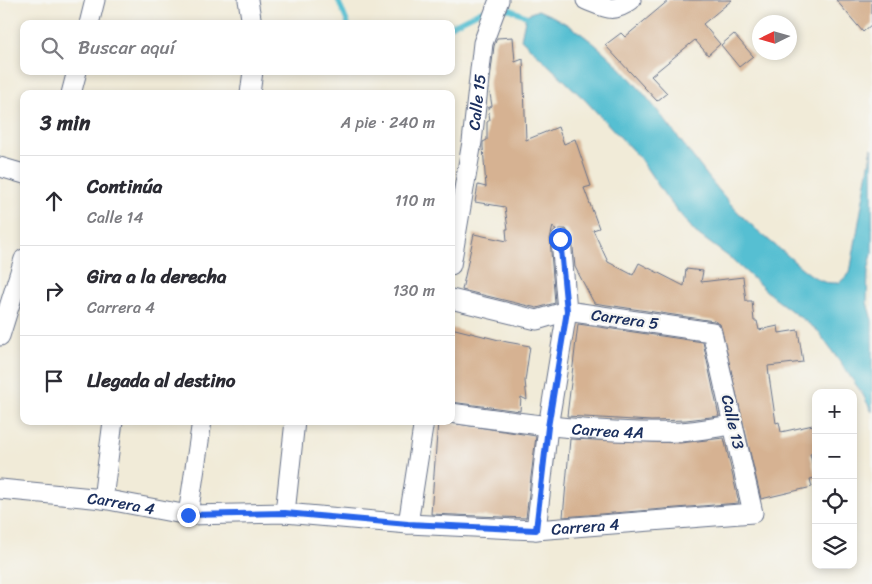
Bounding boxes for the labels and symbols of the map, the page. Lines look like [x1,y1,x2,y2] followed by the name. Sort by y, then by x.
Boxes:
[752,15,797,60] north arrow
[459,72,494,132] street label: Calle 15
[549,228,572,251] route start
[589,300,661,338] street label: Carrera 5
[713,392,753,452] street label: Calle 13
[571,414,644,447] street label: Carrea 4A
[86,483,157,523] street label: Carrera 4
[177,504,200,527] route end
[550,509,620,543] street label: Carrera 4

